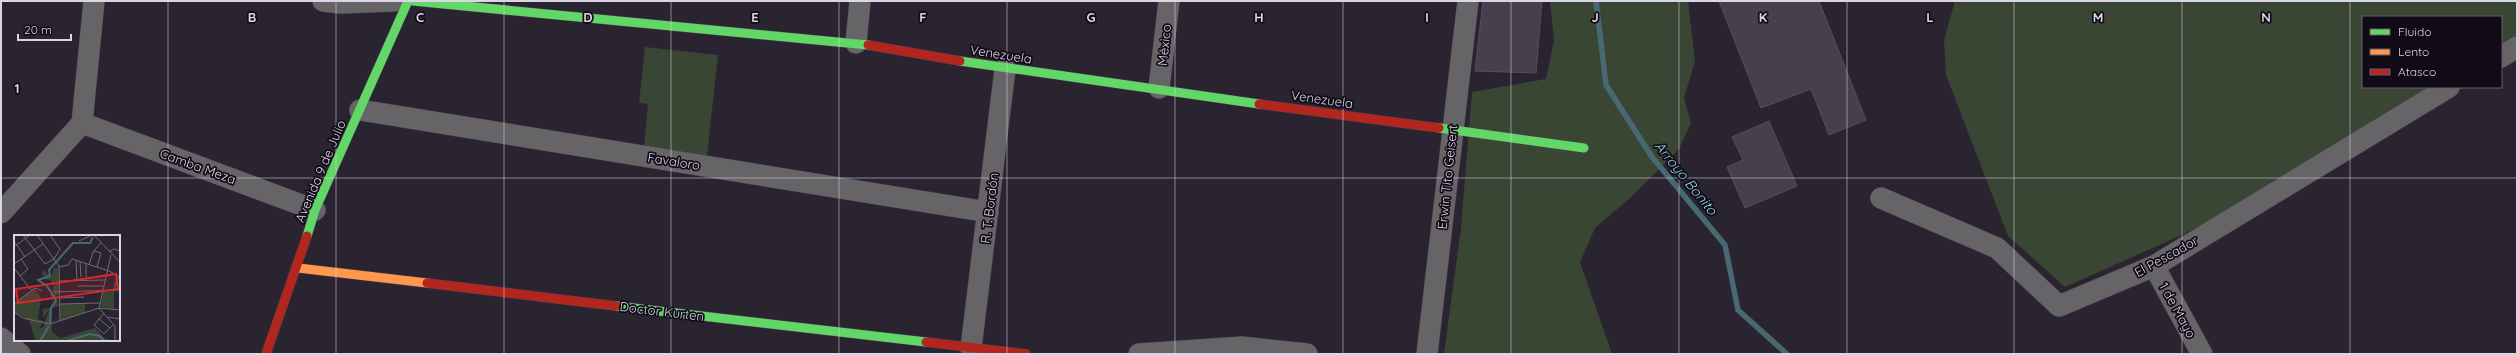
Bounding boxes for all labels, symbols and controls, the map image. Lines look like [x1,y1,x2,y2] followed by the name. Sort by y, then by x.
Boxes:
[248,9,256,25] text: B
[416,9,424,25] text: C
[583,9,593,25] text: D
[751,9,759,25] text: E
[919,9,927,25] text: F
[1086,9,1096,25] text: G
[1254,9,1264,25] text: H
[1425,9,1429,25] text: I
[1591,9,1599,25] text: J
[1759,9,1768,25] text: K
[1926,9,1934,25] text: L
[2093,9,2103,25] text: M
[2261,9,2271,25] text: N
[18,16,71,42] scale bar
[2362,16,2502,88] legend
[24,22,52,37] text: 20 m
[1154,23,1174,67] street label: México
[2398,24,2431,39] text: Fluido
[969,41,1033,67] street label: Venezuela
[2398,44,2429,59] text: Lento
[2398,64,2436,79] text: Atasco
[14,80,20,96] text: 1
[1290,87,1354,111] street label: Venezuela
[291,117,349,225] street label: Avenida 9 de Julio
[1434,124,1460,230] street label: Erwin Tito Geisert
[1651,137,1722,219] water label: Arroyo Bonito
[158,145,238,187] street label: Camba Meza
[647,149,701,173] street label: Favaloro
[977,172,1001,244] street label: R. T. Bordón
[2131,232,2201,280] street label: El Pescador
[14,235,120,341] inset map
[2156,279,2200,341] street label: 1 de Mayo
[619,298,705,324] street label: Doctor Kurten

